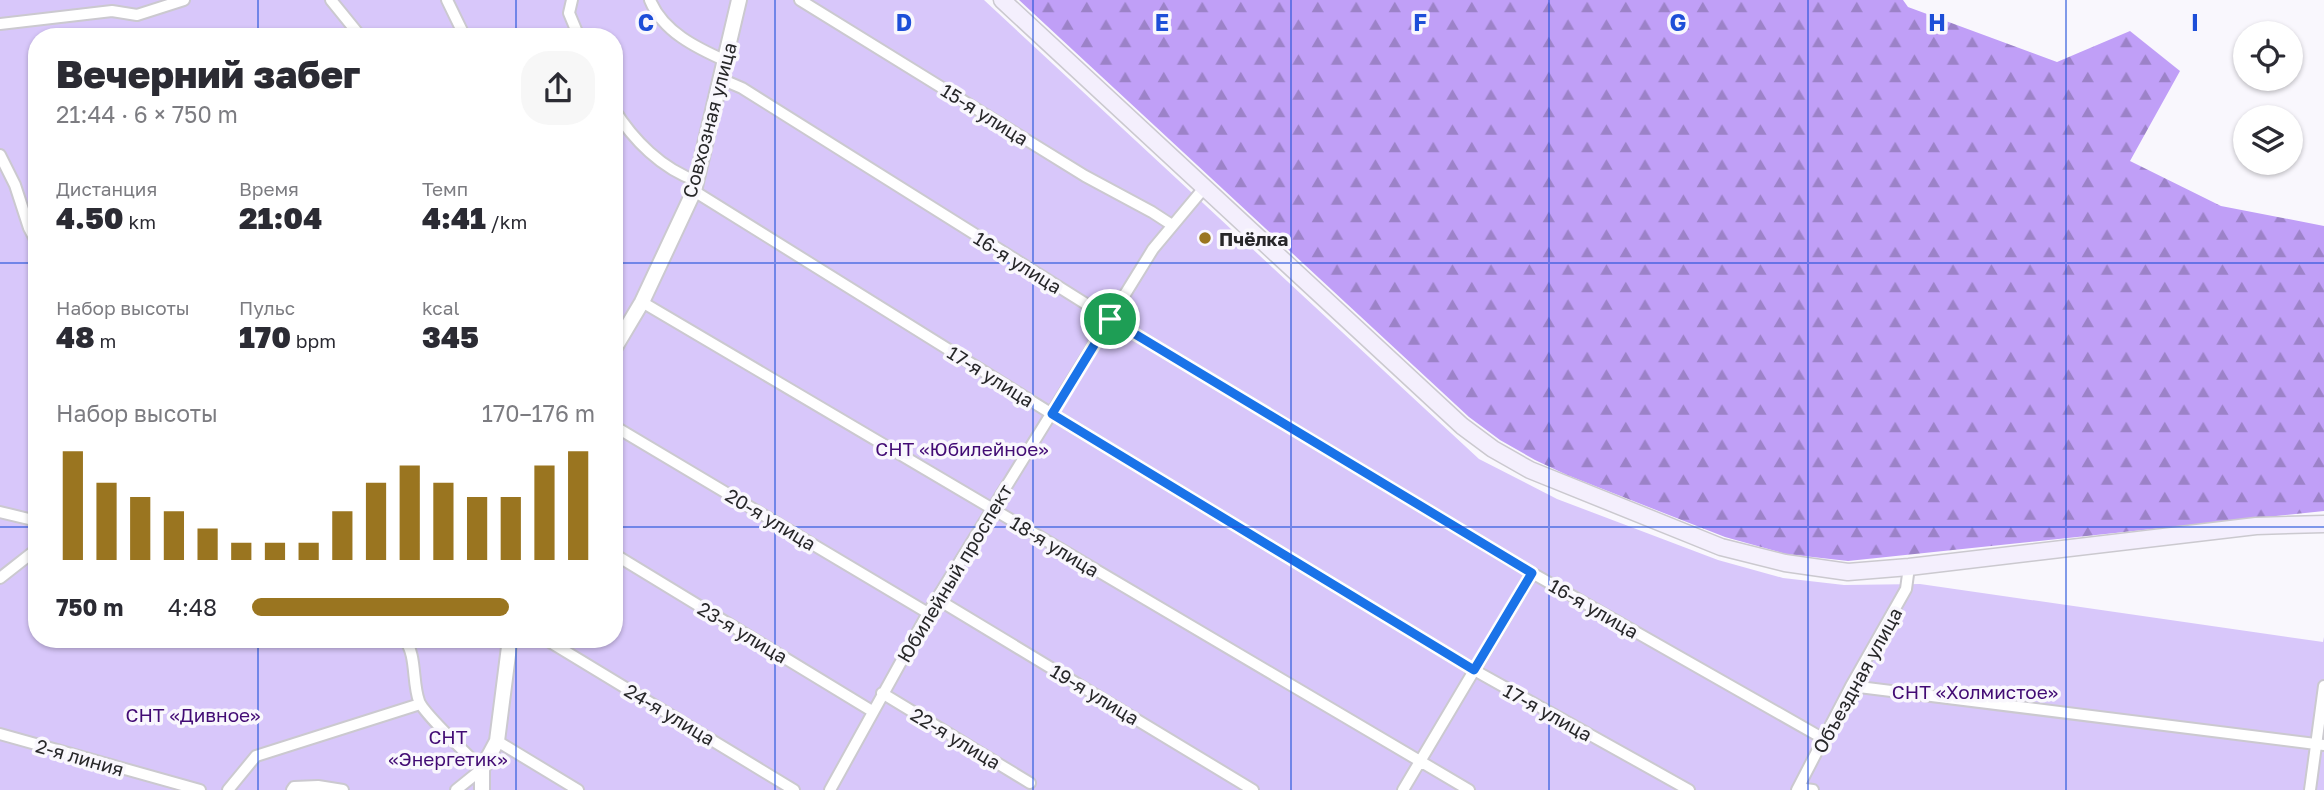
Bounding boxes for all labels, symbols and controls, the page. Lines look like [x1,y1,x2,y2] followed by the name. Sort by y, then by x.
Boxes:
[638,8,654,36] text: C
[896,8,912,36] text: D
[1155,8,1169,36] text: E
[1413,8,1427,36] text: F
[1670,8,1686,36] text: G
[1928,8,1946,36] text: H
[2191,8,2199,36] text: I
[2233,21,2303,175] map controls
[2233,21,2303,91] button: locate
[677,40,741,200] street label: Совхозная улица
[56,51,361,96] text: Вечерний забег
[521,51,595,125] button: share
[937,78,1033,150] street label: 15-я улица
[56,100,238,128] text: 21:44 · 6 × 750 m
[2233,105,2303,175] button: layers
[56,177,157,200] text: Дистанция
[239,177,299,200] text: Время
[422,177,468,200] text: Темп
[56,200,124,236] text: 4.50
[239,200,322,236] text: 21:04
[422,200,486,236] text: 4:41
[124,210,156,233] text: km
[486,210,527,233] text: /km
[970,226,1066,298] street label: 16-я улица
[1219,227,1288,250] place label: Пчёлка
[1197,230,1213,246] marker: Пчёлка
[1080,289,1140,349] pin
[56,296,190,319] text: Набор высоты
[239,296,295,319] text: Пульс
[422,296,460,319] text: kcal
[1091,300,1129,338] icon: arrive
[56,319,95,355] text: 48
[239,319,291,355] text: 170
[422,319,479,355] text: 345
[95,329,116,352] text: m
[291,329,336,352] text: bpm
[943,340,1039,412] street label: 17-я улица
[56,399,218,427] text: Набор высоты
[482,399,595,427] text: 170–176 m
[875,437,1049,460] park label: СНТ «Юбилейное»
[892,480,1016,666] street label: Юбилейный проспект
[722,483,820,555] street label: 20-я улица
[1007,511,1103,581] street label: 18-я улица
[1545,573,1643,643] street label: 16-я улица
[56,593,123,621] text: 750 m
[168,593,217,621] text: 4:48
[694,596,792,668] street label: 23-я улица
[1807,603,1907,757] street label: Объездная улица
[1047,659,1143,729] street label: 19-я улица
[621,678,719,750] street label: 24-я улица
[1500,678,1596,746] street label: 17-я улица
[1892,680,2058,703] park label: СНТ «Холмистое»
[907,702,1005,774] street label: 22-я улица
[126,703,261,726] park label: СНТ «Дивное»
[388,725,508,770] park label: СНТ «Энергетик»
[33,733,127,781] street label: 2-я линия

